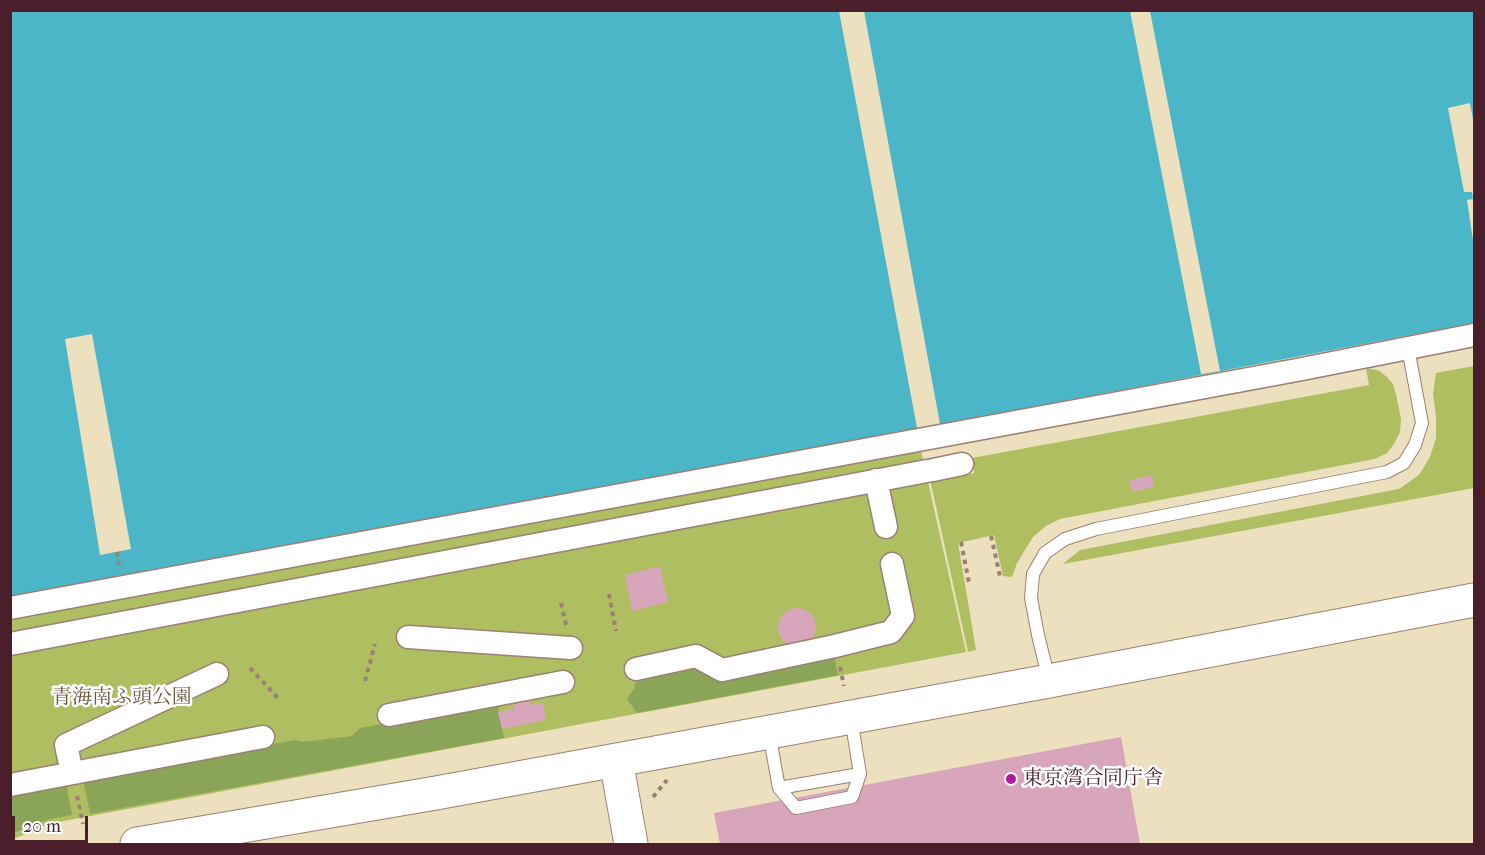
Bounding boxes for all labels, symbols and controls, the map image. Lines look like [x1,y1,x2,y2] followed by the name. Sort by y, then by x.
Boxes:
[52,686,192,710] park label: 青海南ふ頭公園
[1023,767,1163,791] place label: 東京湾合同庁舎
[1004,772,1018,786] marker: 東京湾合同庁舎
[15,804,92,842] scale bar
[23,816,61,837] text: 20 m

